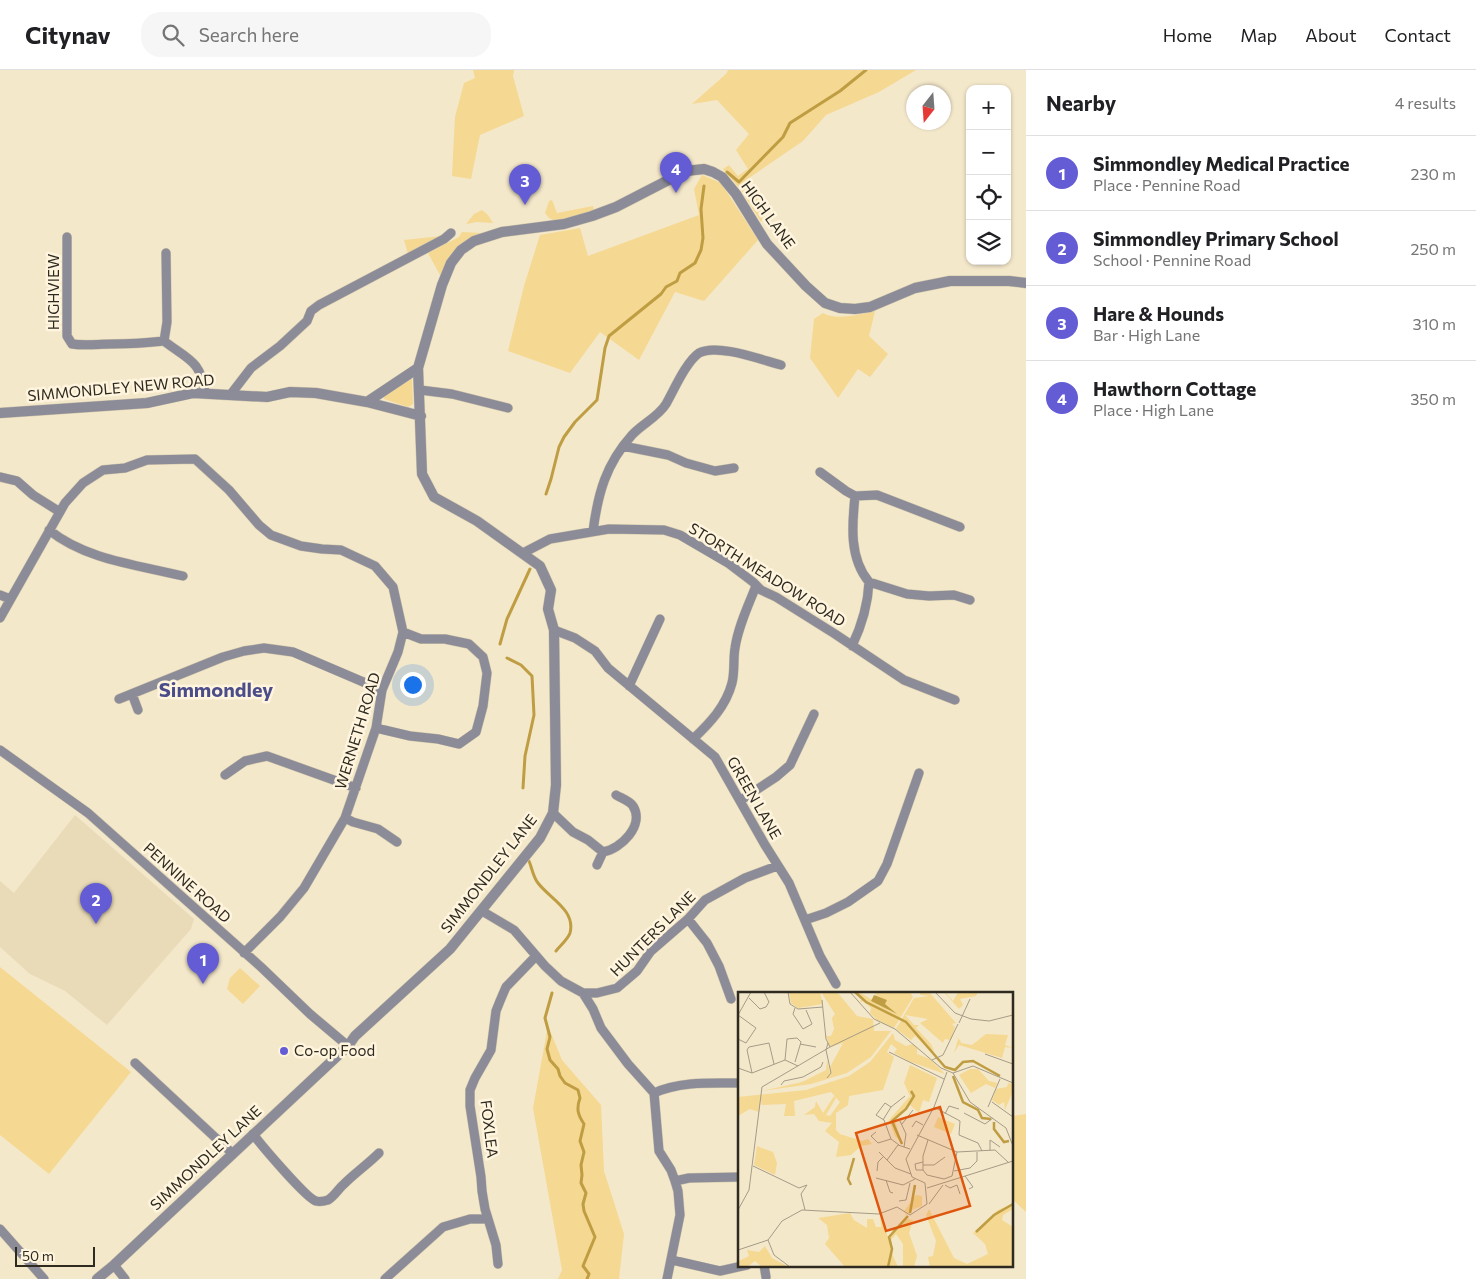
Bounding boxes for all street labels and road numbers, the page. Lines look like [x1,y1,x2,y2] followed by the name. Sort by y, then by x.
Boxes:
[738,177,800,252] street label: HIGH LANE
[44,254,62,330] street label: HIGHVIEW
[27,370,215,404] street label: SIMMONDLEY NEW ROAD
[686,518,849,630] street label: STORTH MEADOW ROAD
[331,670,383,791] street label: WERNETH ROAD
[724,753,786,842] street label: GREEN LANE
[436,811,540,936] street label: SIMMONDLEY LANE
[140,838,235,926] street label: PENNINE ROAD
[606,887,699,980] street label: HUNTERS LANE
[478,1099,502,1159] street label: FOXLEA
[146,1101,265,1213] street label: SIMMONDLEY LANE

